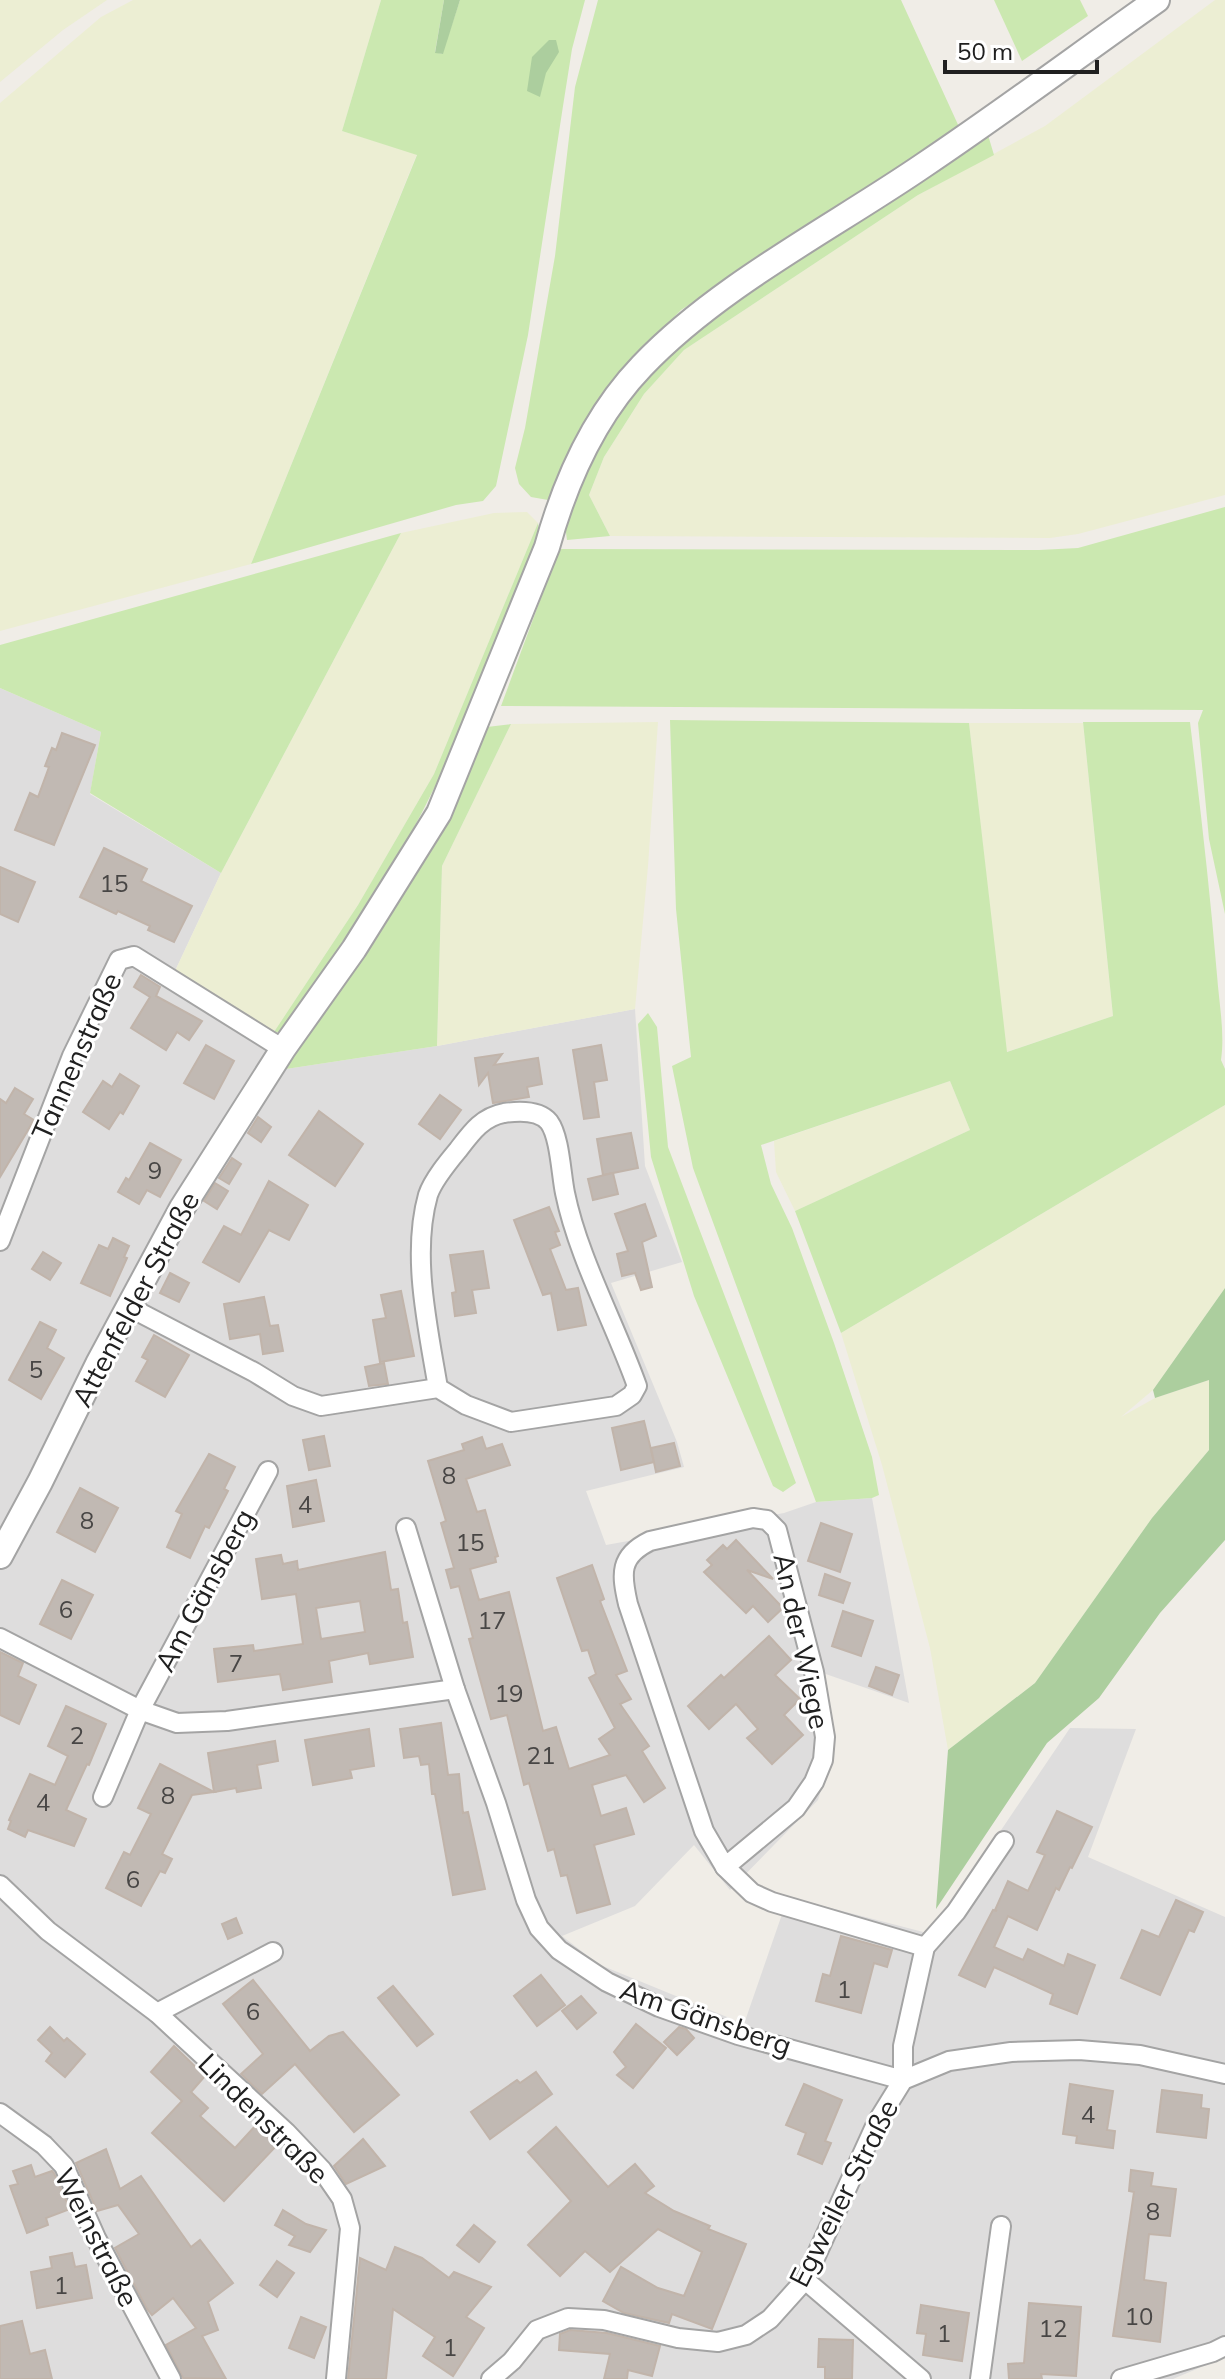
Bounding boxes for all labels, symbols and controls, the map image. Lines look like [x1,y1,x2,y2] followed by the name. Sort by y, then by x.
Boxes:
[945,24,1097,74] scale bar
[957,36,1013,66] text: 50 m
[100,868,128,898] house number: 15
[24,967,128,1145] street label: Tannenstraße
[148,1155,162,1185] house number: 9
[64,1186,206,1412] street label: Attenfelder Straße
[29,1354,43,1384] house number: 5
[442,1460,456,1490] house number: 8
[298,1489,312,1519] house number: 4
[147,1503,261,1677] street label: Am Gänsberg
[80,1505,94,1535] house number: 8
[456,1527,484,1557] house number: 15
[766,1550,838,1732] street label: An der Wiege
[59,1594,73,1624] house number: 6
[478,1605,506,1635] house number: 17
[229,1648,243,1678] house number: 7
[495,1678,523,1708] house number: 19
[70,1720,84,1750] house number: 2
[527,1740,555,1770] house number: 21
[161,1780,175,1810] house number: 8
[36,1787,50,1817] house number: 4
[126,1864,140,1894] house number: 6
[616,1971,796,2063] street label: Am Gänsberg
[837,1974,851,2004] house number: 1
[246,1996,260,2026] house number: 6
[191,2045,337,2191] street label: Lindenstraße
[781,2093,905,2293] street label: Egweiler Straße
[1081,2099,1095,2129] house number: 4
[47,2162,147,2312] street label: Weinstraße
[1146,2196,1160,2226] house number: 8
[54,2270,68,2300] house number: 1
[1125,2301,1153,2331] house number: 10
[1039,2313,1067,2343] house number: 12
[937,2318,951,2348] house number: 1
[443,2332,457,2362] house number: 1

